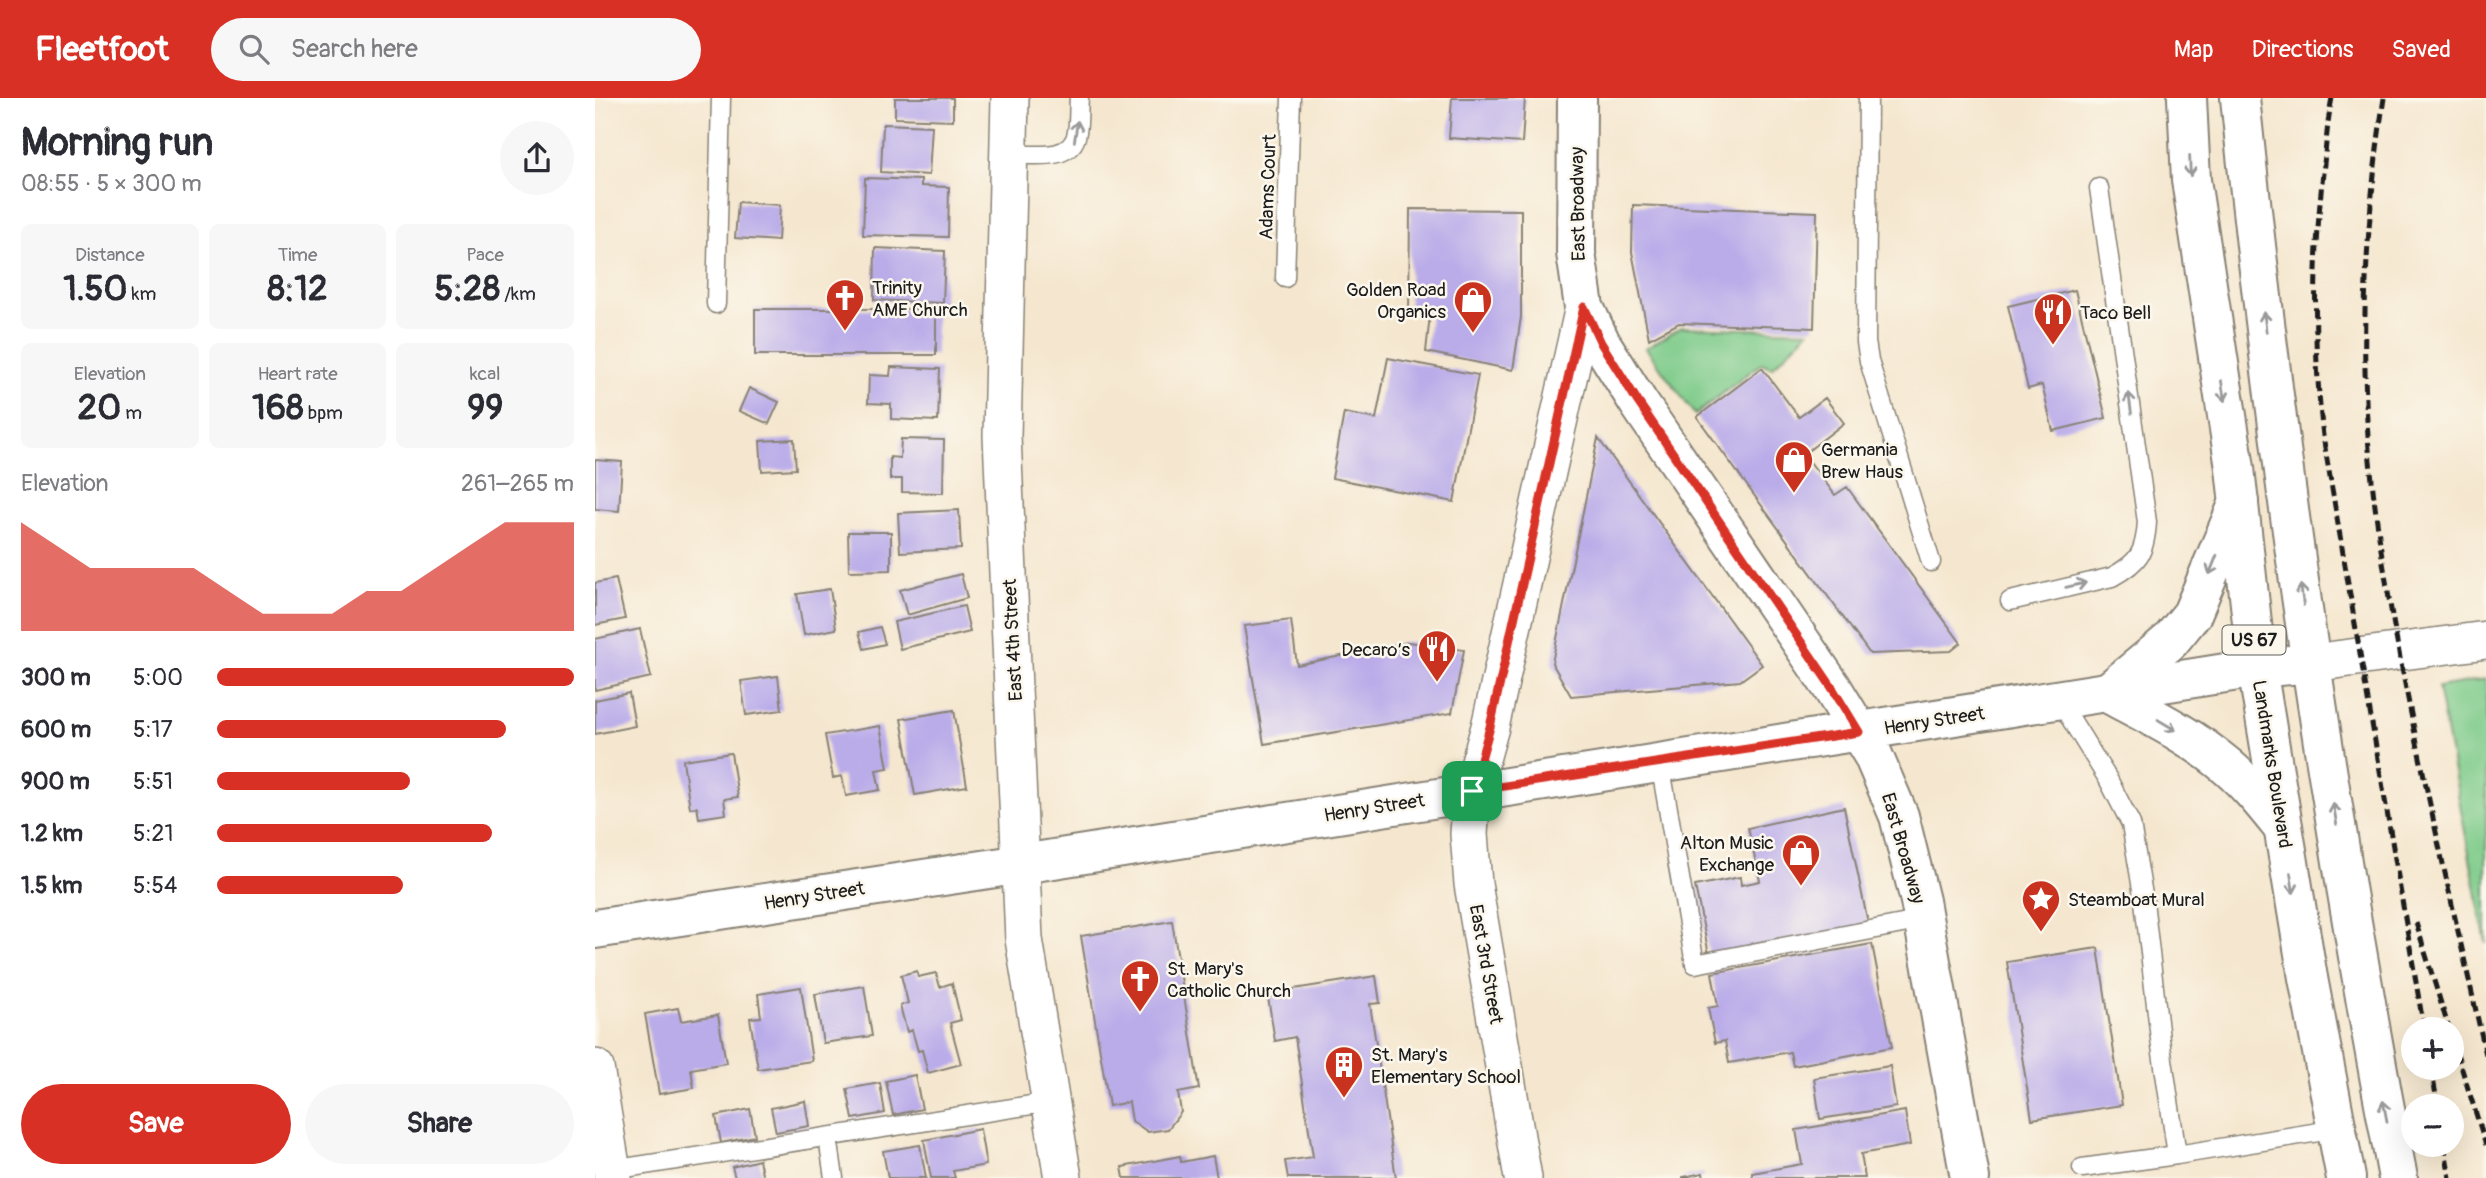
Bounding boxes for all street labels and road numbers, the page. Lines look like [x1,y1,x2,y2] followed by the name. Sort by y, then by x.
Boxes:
[1254,133,1282,240] street label: Adams Court
[1565,147,1591,261] street label: East Broadway
[998,578,1028,702] street label: East 4th Street
[2223,626,2285,654] road number: US 67
[2247,679,2297,850] street label: Landmarks Boulevard
[1882,701,1987,741] street label: Henry Street
[1322,788,1427,828] street label: Henry Street
[1876,790,1930,907] street label: East Broadway
[762,876,867,916] street label: Henry Street
[1464,903,1508,1026] street label: East 3rd Street

